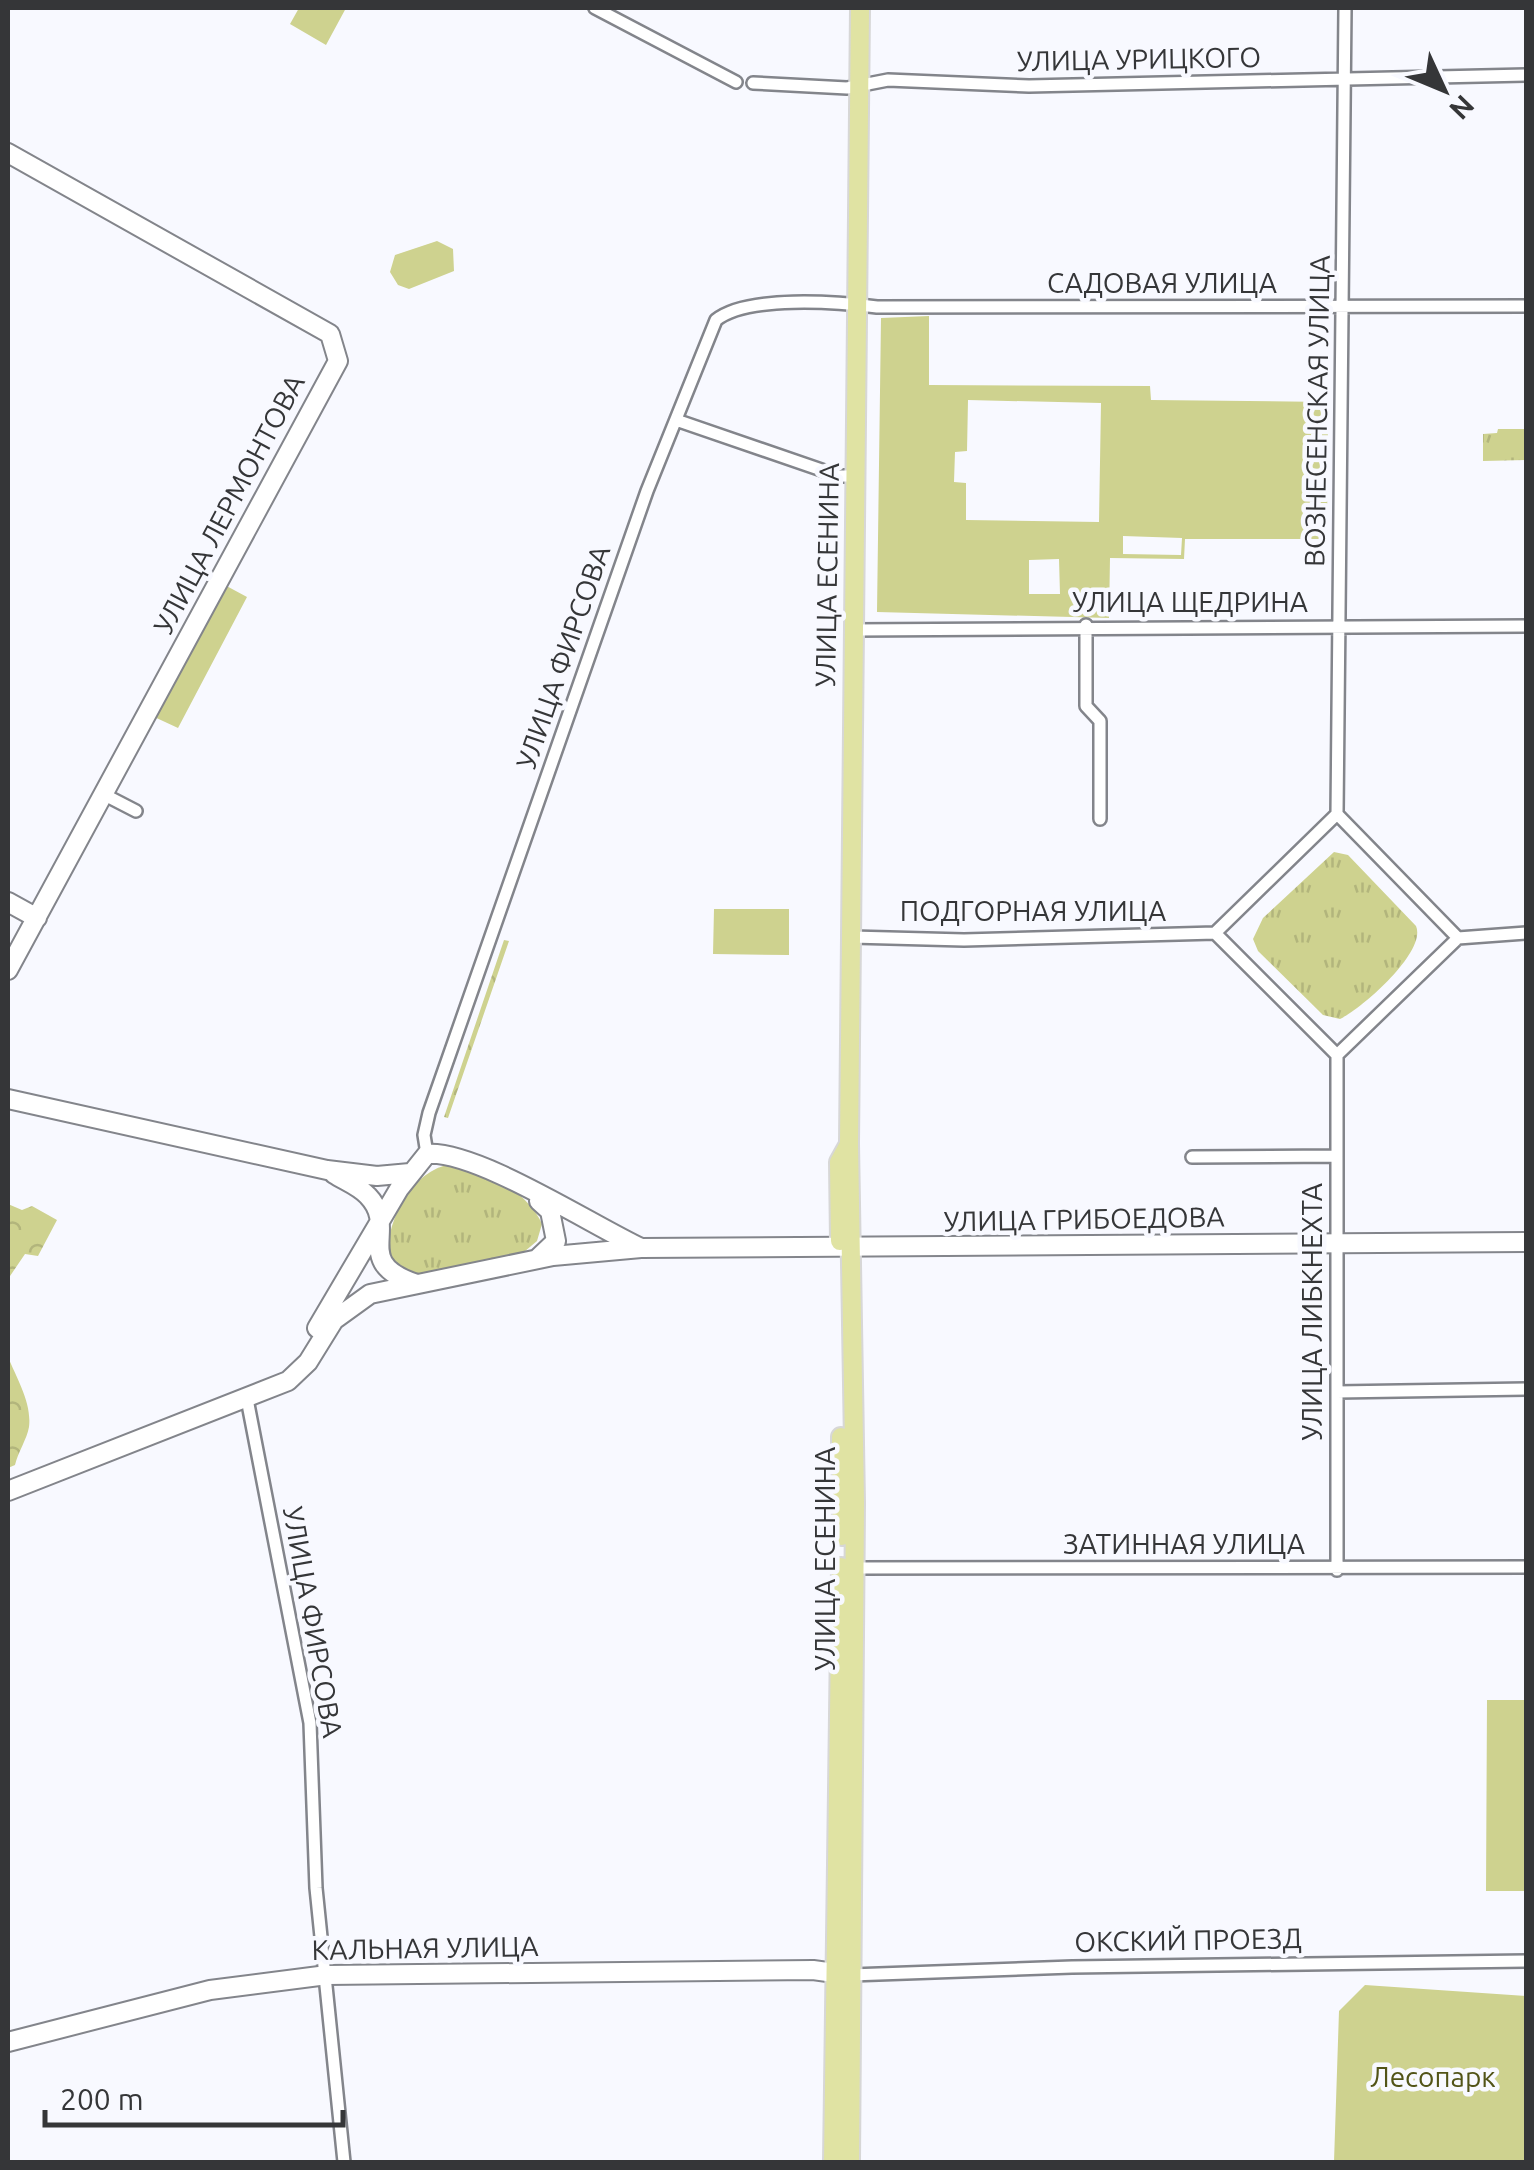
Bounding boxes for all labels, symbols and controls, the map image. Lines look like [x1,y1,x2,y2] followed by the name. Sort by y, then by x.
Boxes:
[1394,40,1494,140] north arrow
[1017,41,1261,76] street label: УЛИЦА УРИЦКОГО
[1444,89,1481,126] text: N
[1298,255,1335,567] street label: ВОЗНЕСЕНСКАЯ УЛИЦА
[1047,267,1277,298] street label: САДОВАЯ УЛИЦА
[147,369,310,639] street label: УЛИЦА ЛЕРМОНТОВА
[809,463,844,687] street label: УЛИЦА ЕСЕНИНА
[510,541,615,773] street label: УЛИЦА ФИРСОВА
[1072,586,1308,617] street label: УЛИЦА ЩЕДРИНА
[900,895,1166,926] street label: ПОДГОРНАЯ УЛИЦА
[1296,1183,1327,1441] street label: УЛИЦА ЛИБКНЕХТА
[943,1201,1225,1236] street label: УЛИЦА ГРИБОЕДОВА
[809,1447,840,1671] street label: УЛИЦА ЕСЕНИНА
[278,1504,349,1740] street label: УЛИЦА ФИРСОВА
[1063,1528,1305,1559] street label: ЗАТИННАЯ УЛИЦА
[1074,1922,1302,1957] street label: ОКСКИЙ ПРОЕЗД
[311,1930,539,1965] street label: КАЛЬНАЯ УЛИЦА
[1370,2061,1496,2092] park label: Лесопарк
[45,2065,342,2127] scale bar
[60,2082,144,2116] text: 200 m

